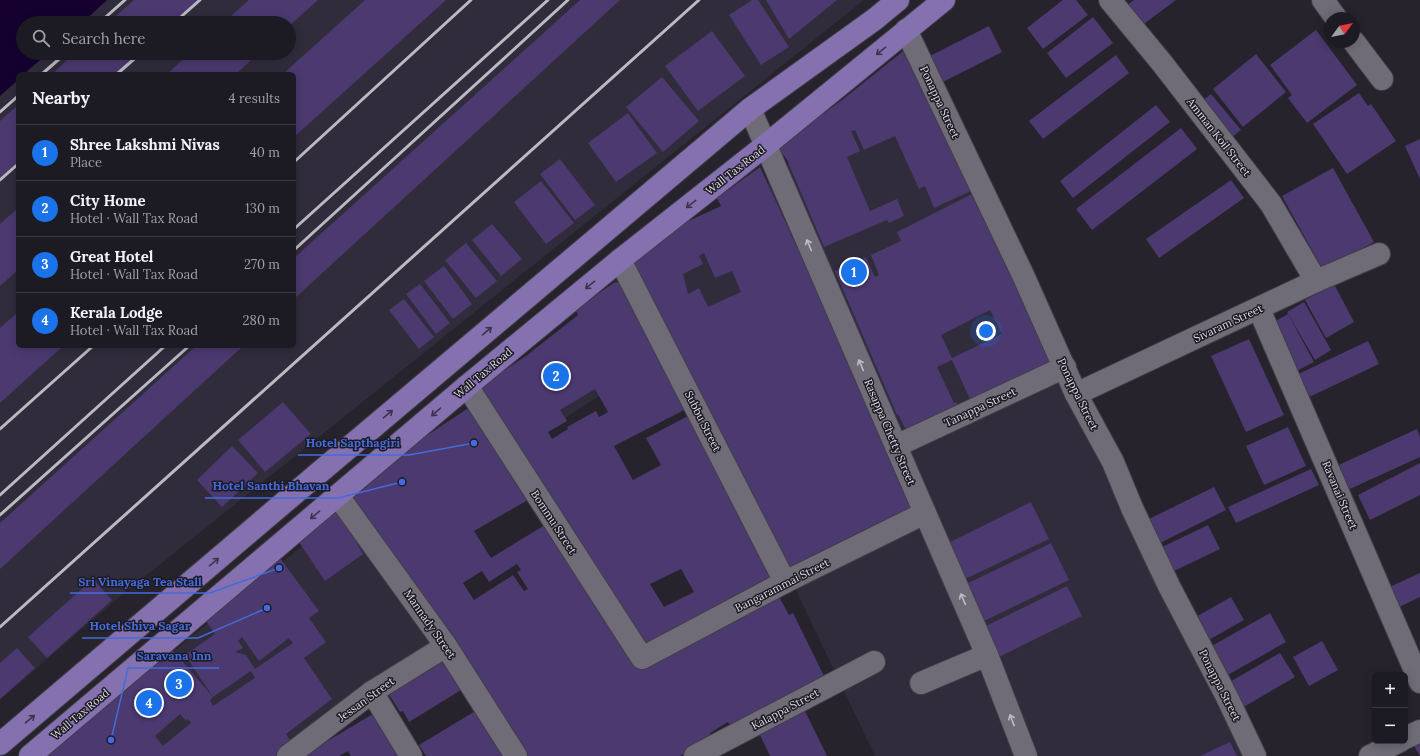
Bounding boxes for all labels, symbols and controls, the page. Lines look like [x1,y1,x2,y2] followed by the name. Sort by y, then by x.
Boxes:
[1324,12,1360,48] north arrow
[16,16,296,60] search box
[30,27,52,49] icon: search
[62,29,145,48] text: Search here
[876,46,886,55] one-way arrow
[917,64,963,141] street label: Ponappa Street
[32,87,90,109] text: Nearby
[229,90,280,107] text: 4 results
[1183,94,1254,180] street label: Amman Koil Street
[70,135,220,154] text: Shree Lakshmi Nivas
[702,142,768,198] street label: Wall Tax Road
[42,144,48,161] text: 1
[250,144,280,161] text: 40 m
[70,154,102,171] text: Place
[70,191,146,210] text: City Home
[42,200,48,217] text: 2
[245,200,280,217] text: 130 m
[686,200,697,208] one-way arrow
[70,210,198,227] text: Hotel · Wall Tax Road
[805,240,812,252] one-way arrow
[70,247,153,266] text: Great Hotel
[41,256,49,273] text: 3
[244,256,280,273] text: 270 m
[841,257,867,287] pin: 1
[70,266,198,283] text: Hotel · Wall Tax Road
[584,281,595,289] one-way arrow
[1191,301,1265,345] street label: Sivaram Street
[70,303,163,322] text: Kerala Lodge
[41,312,49,329] text: 4
[243,312,280,329] text: 280 m
[976,321,996,341] your location
[70,322,198,339] text: Hotel · Wall Tax Road
[482,326,493,335] one-way arrow
[451,344,515,401] street label: Wall Tax Road
[1055,356,1102,433] street label: Ponappa Street
[856,359,864,371] one-way arrow
[543,361,569,391] pin: 2
[861,377,919,488] street label: Rasappa Chetty Street
[942,384,1019,430] street label: Tanappa Street
[682,388,725,454] street label: Subbu Street
[430,408,441,417] one-way arrow
[382,410,393,419] one-way arrow
[298,431,409,455] callout: Hotel Sapthagiri
[306,435,400,450] text: Hotel Sapthagiri
[1319,459,1361,532] street label: Ravanai Street
[205,474,338,498] callout: Hotel Santhi Bhavan
[213,478,330,493] text: Hotel Santhi Bhavan
[528,487,580,557] street label: Bommu Street
[310,510,321,519] one-way arrow
[733,555,832,615] street label: Bangarammai Street
[209,557,219,566] one-way arrow
[70,569,210,593] callout: Sri Vinayaga Tea Stall
[78,574,202,589] text: Sri Vinayaga Tea Stall
[401,587,459,662] street label: Mannady Street
[958,594,966,606] one-way arrow
[82,614,198,638] callout: Hotel Shiva Sagar
[90,618,191,633] text: Hotel Shiva Sagar
[128,644,219,668] callout: Saravana Inn
[1196,647,1244,724] street label: Ponappa Street
[137,648,212,663] text: Saravana Inn
[166,669,192,699] pin: 3
[1372,672,1408,744] map controls
[1372,672,1408,708] button: +
[334,673,398,725] street label: Jessan Street
[48,685,112,742] street label: Wall Tax Road
[749,685,822,733] street label: Kalappa Street
[136,688,162,718] pin: 4
[1372,708,1408,744] button: −
[24,714,35,723] one-way arrow
[1007,714,1015,726] one-way arrow

